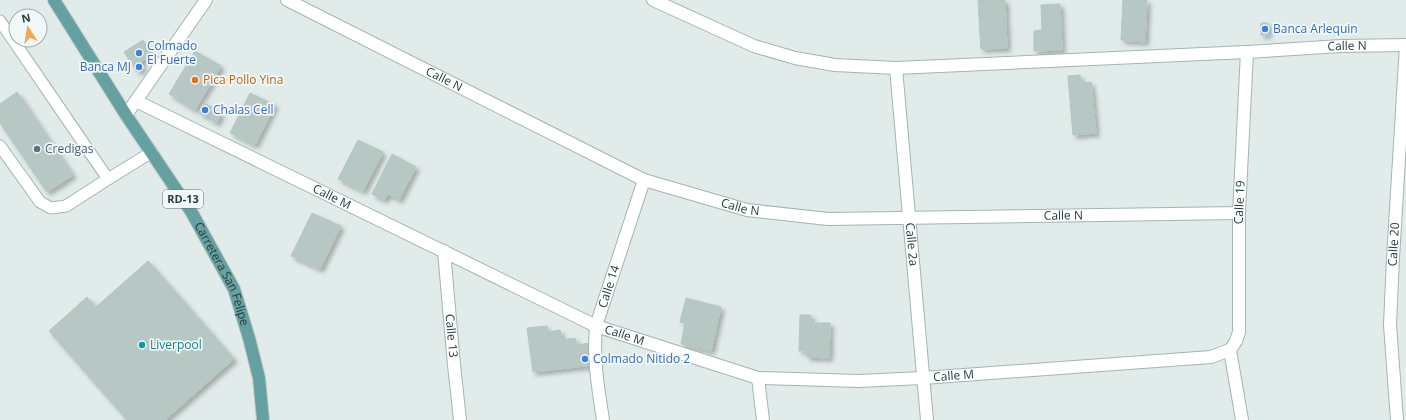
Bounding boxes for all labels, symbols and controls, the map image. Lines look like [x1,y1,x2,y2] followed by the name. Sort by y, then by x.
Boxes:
[8,8,48,48] north arrow
[20,9,32,26] text: N
[1273,20,1358,37] place label: Banca Arlequin
[1260,24,1270,34] marker: Banca Arlequin
[147,37,197,68] place label: Colmado El Fuerte
[1327,37,1367,55] street label: Calle N
[134,48,144,58] marker: Colmado El Fuerte
[80,58,131,75] place label: Banca MJ
[134,62,144,72] marker: Banca MJ
[423,62,466,95] street label: Calle N
[203,71,283,88] place label: Pica Pollo Yina
[190,75,200,85] marker: Pica Pollo Yina
[213,101,273,118] place label: Chalas Cell
[200,105,210,115] marker: Chalas Cell
[45,140,94,157] place label: Credigas
[32,144,42,154] marker: Credigas
[310,180,354,213] street label: Calle M
[1230,180,1249,224] street label: Calle 19
[163,190,203,208] road number: RD-13
[719,194,760,219] street label: Calle N
[1044,206,1083,224] street label: Calle N
[191,219,254,328] street label: Carretera San Felipe
[902,222,922,267] street label: Calle 2a
[1384,222,1403,267] street label: Calle 20
[594,263,623,310] street label: Calle 14
[442,313,462,358] street label: Calle 13
[603,320,647,349] street label: Calle M
[150,336,202,353] place label: Liverpool
[137,340,147,350] marker: Liverpool
[593,350,690,367] place label: Colmado Nitido 2
[580,354,590,364] marker: Colmado Nitido 2
[932,365,975,385] street label: Calle M

